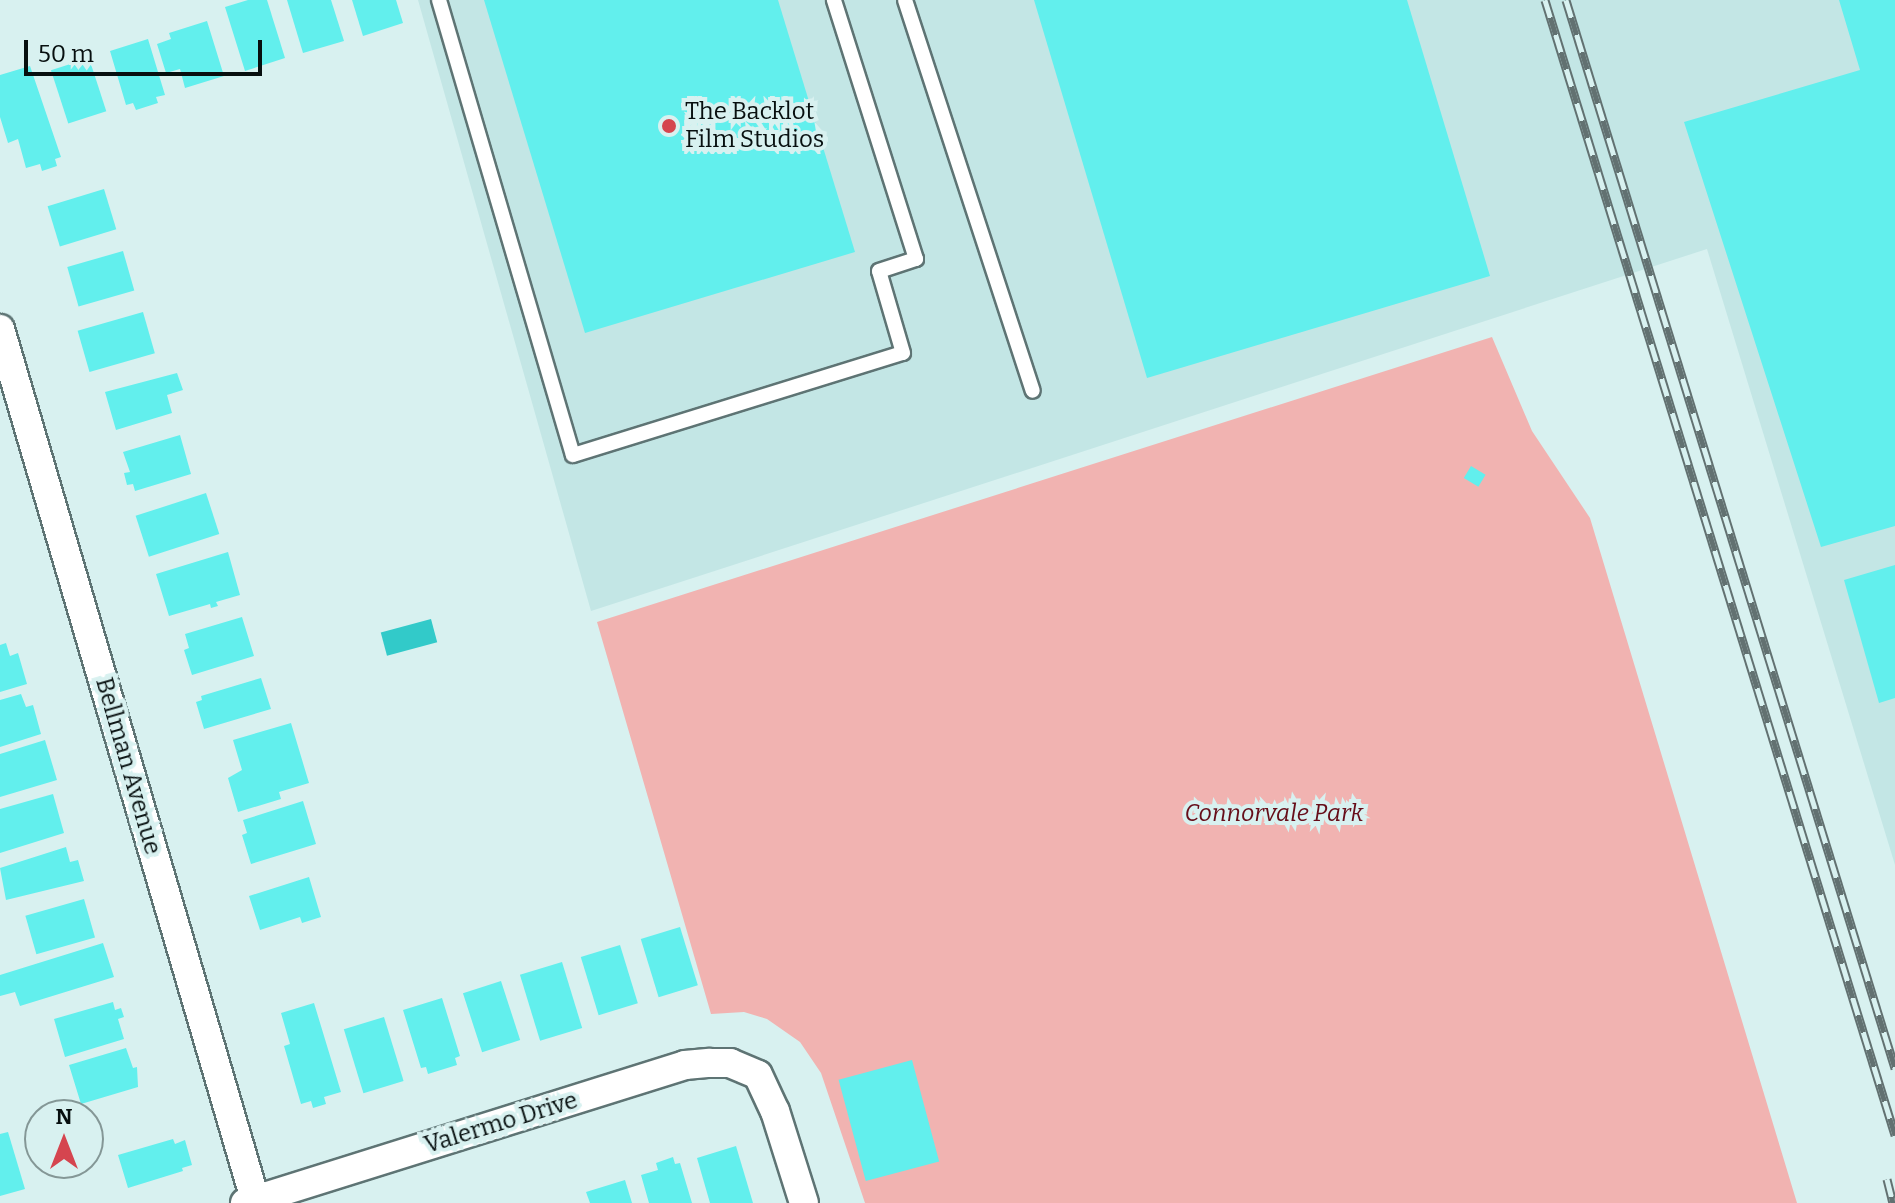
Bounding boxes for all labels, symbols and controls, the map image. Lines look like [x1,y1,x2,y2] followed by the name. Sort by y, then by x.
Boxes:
[28,24,266,74] scale bar
[38,40,94,68] text: 50 m
[685,98,824,154] place label: The Backlot Film Studios
[660,117,678,135] marker: The Backlot Film Studios
[89,674,167,858] street label: Bellman Avenue
[1185,800,1363,828] park label: Connorvale Park
[421,1086,581,1160] street label: Valermo Drive
[24,1099,104,1179] north arrow
[56,1103,72,1130] text: N

